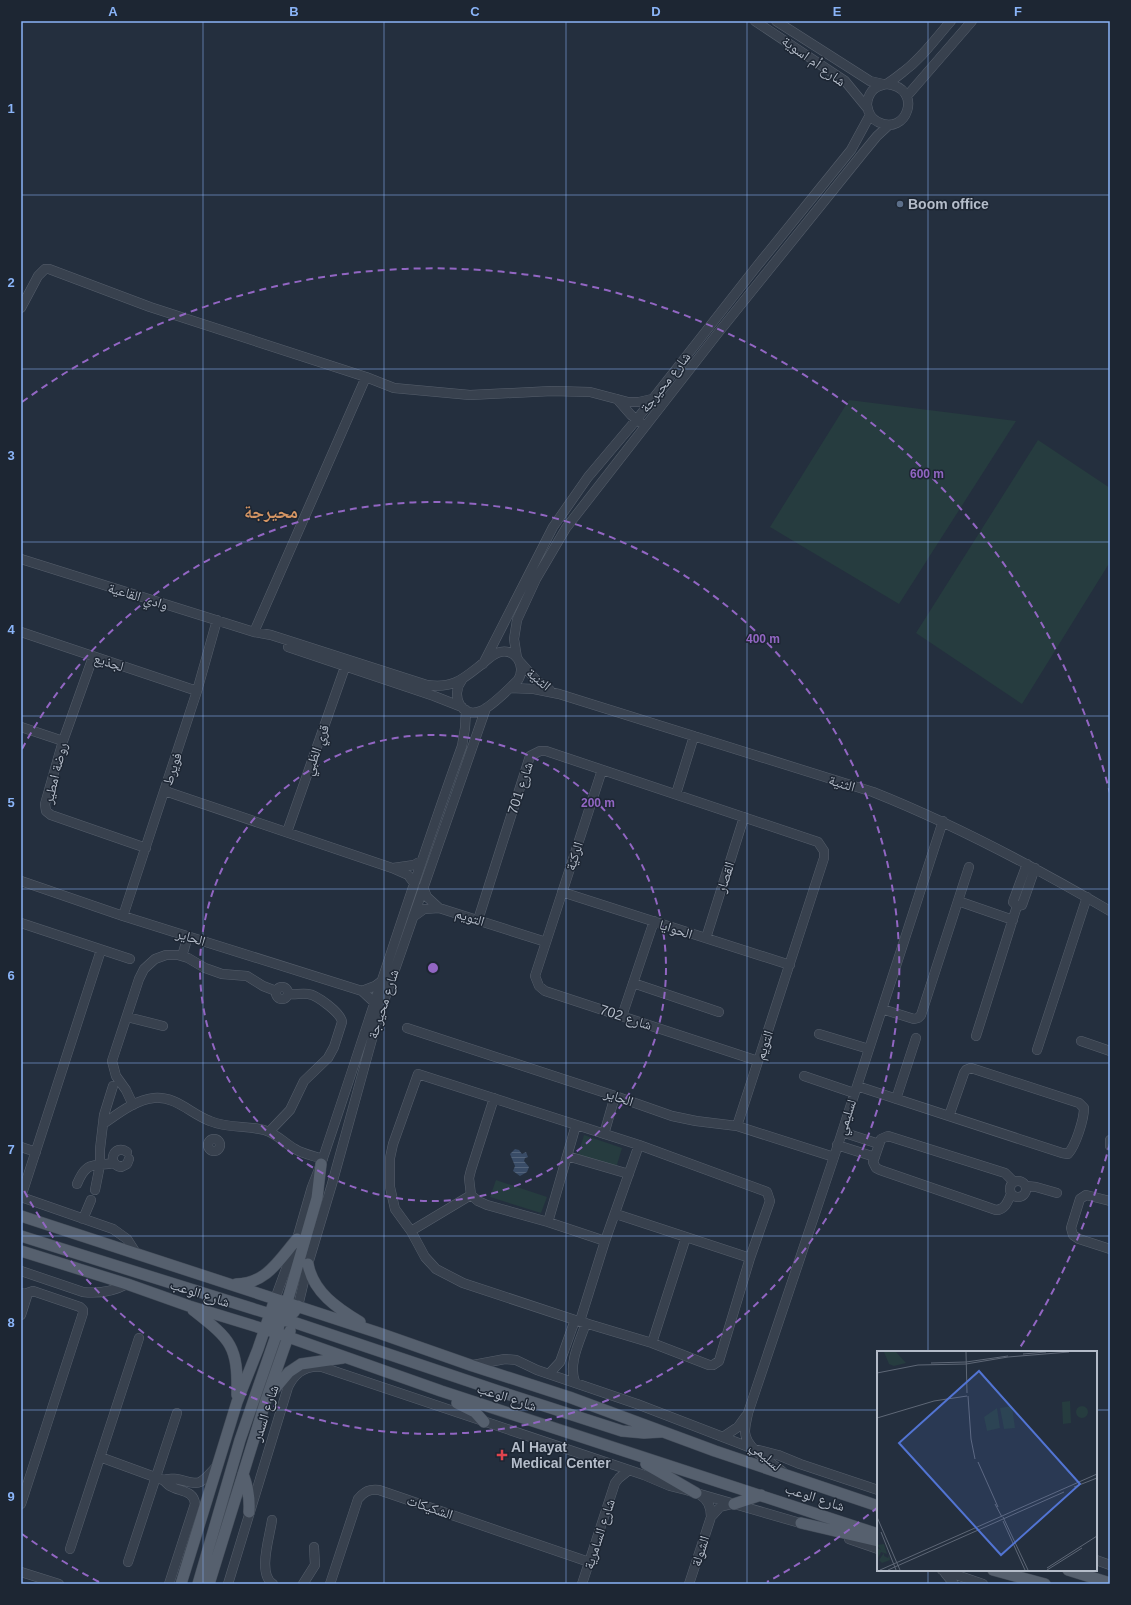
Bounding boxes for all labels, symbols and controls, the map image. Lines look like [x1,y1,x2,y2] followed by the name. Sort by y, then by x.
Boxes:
[108,4,118,19] text: A
[289,4,299,19] text: B
[470,4,480,19] text: C
[651,4,661,19] text: D
[833,4,842,19] text: E
[1014,4,1022,19] text: F
[778,33,849,91] street label: شارع أم اسوية
[7,101,15,116] text: 1
[908,196,989,212] place label: Boom office
[895,199,905,209] marker: Boom office
[7,275,15,290] text: 2
[636,349,695,417] street label: شارع محيرجة
[7,448,15,463] text: 3
[910,467,944,481] text: 600 m
[244,502,298,522] district label: محيرجة
[105,579,170,616] street label: وادي القاعية
[7,622,15,637] text: 4
[746,632,780,646] text: 400 m
[91,650,126,676] street label: لجذيع
[523,664,554,694] street label: الثنية
[300,722,336,779] street label: قري الظبي
[39,741,71,806] street label: روضة امطير
[159,750,186,788] street label: فويرط
[504,760,538,817] street label: شارع 701
[827,771,857,795] street label: الثنية
[7,795,15,810] text: 5
[581,796,615,810] text: 200 m
[562,840,587,873] street label: الركيّة
[712,860,738,896] street label: القصار
[453,905,487,931] street label: التويم
[657,916,695,943] street label: الحوايا
[173,925,208,950] street label: الحاير
[426,961,440,975] centre of rings
[364,967,404,1041] street label: شارع محيرجة
[7,968,15,983] text: 6
[597,1001,654,1035] street label: شارع 702
[752,1028,778,1062] street label: التويم
[601,1084,636,1110] street label: الحاير
[833,1097,863,1138] street label: لسليمي
[7,1142,15,1157] text: 7
[167,1276,232,1312] street label: شارع الوعب
[7,1315,15,1330] text: 8
[877,1351,1097,1571] inset map
[474,1380,539,1416] street label: شارع الوعب
[248,1383,283,1445] street label: شارع السدر
[745,1438,785,1477] street label: لسليمي
[511,1439,611,1471] place label: Al Hayat Medical Center
[496,1449,508,1461] marker: Al Hayat Medical Center
[782,1480,847,1516] street label: شارع الوعب
[7,1489,15,1504] text: 9
[405,1492,455,1523] street label: الشكيكات
[580,1497,620,1572] street label: شارع السامرية
[688,1534,713,1569] street label: الشولة

